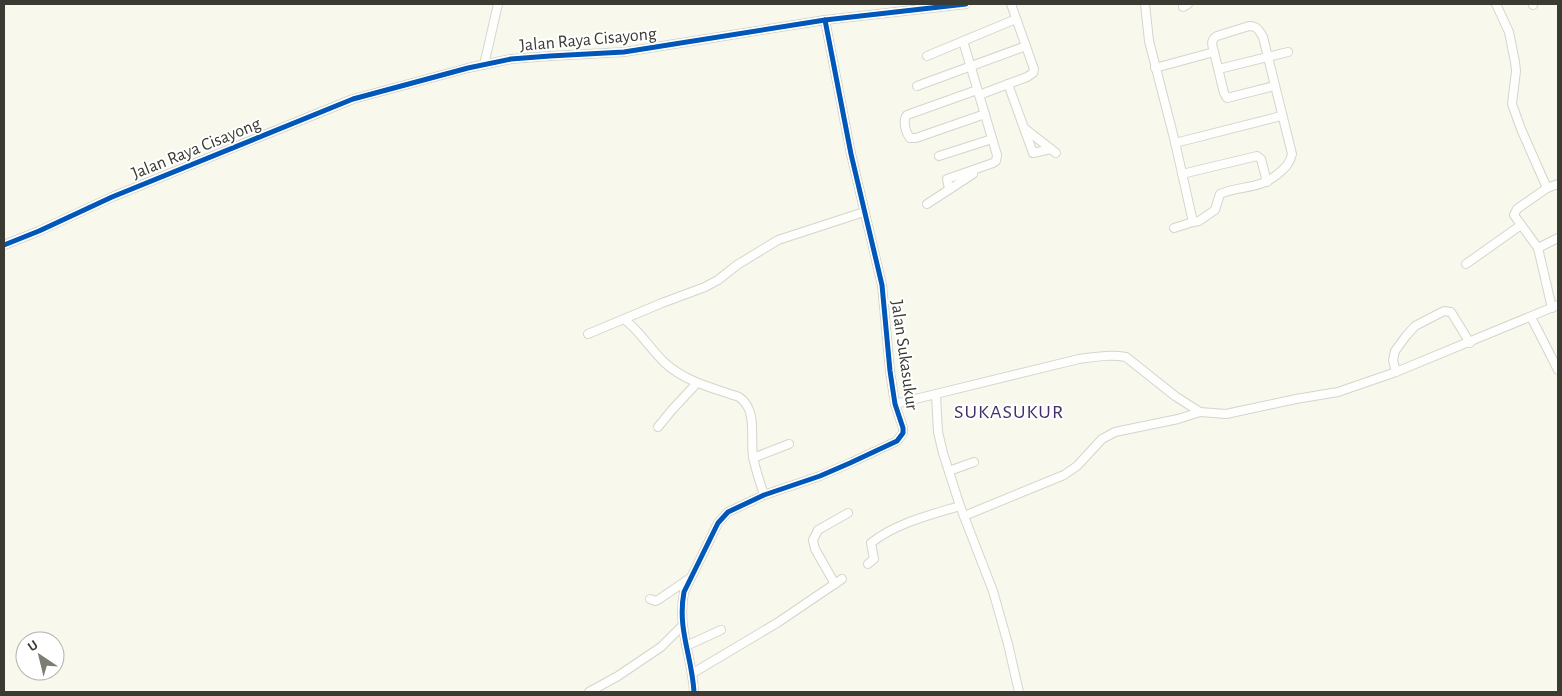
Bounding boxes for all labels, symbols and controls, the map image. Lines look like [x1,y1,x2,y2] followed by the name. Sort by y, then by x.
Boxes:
[519,25,658,55] street label: Jalan Raya Cisayong
[129,115,264,183] street label: Jalan Raya Cisayong
[887,299,921,412] street label: Jalan Sukasukur
[954,402,1064,422] district label: SUKASUKUR
[15,631,65,681] north arrow
[25,638,41,654] text: U

